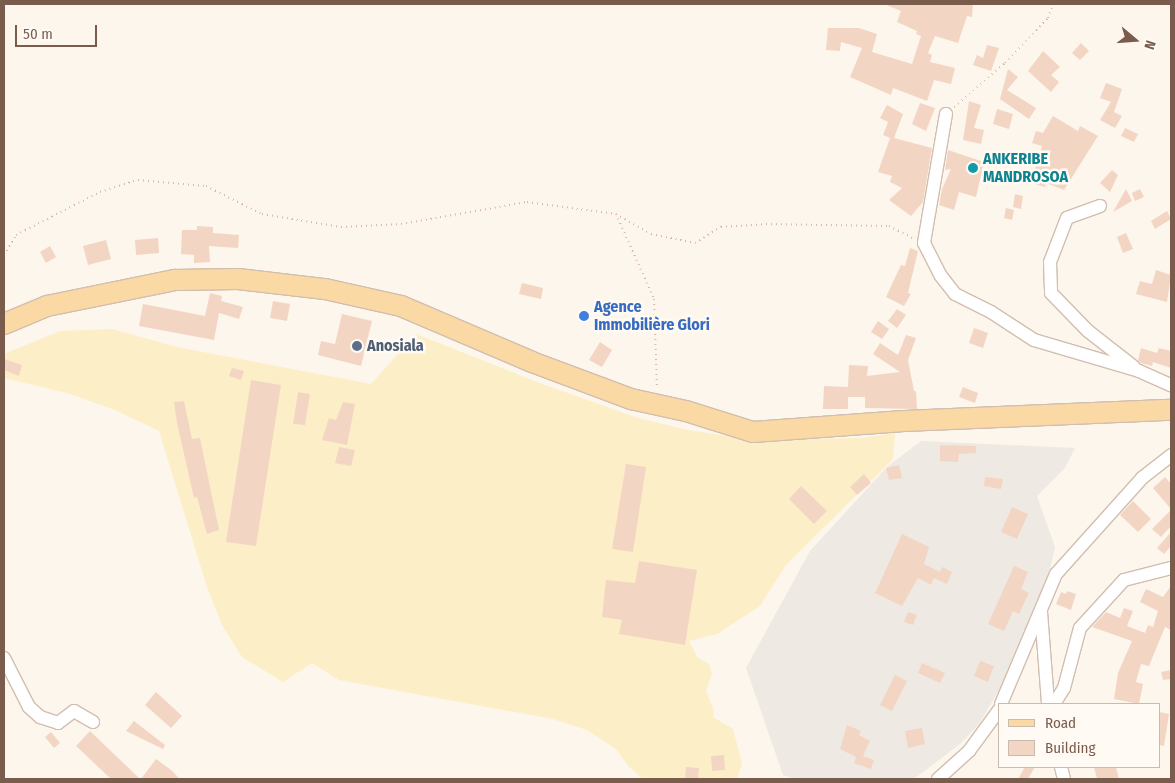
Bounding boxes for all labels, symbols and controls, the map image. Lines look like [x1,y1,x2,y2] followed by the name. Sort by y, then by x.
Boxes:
[18,15,100,47] scale bar
[1110,15,1160,65] north arrow
[23,25,53,43] text: 50 m
[1140,38,1159,51] text: N
[983,149,1068,187] place label: ANKERIBE MANDROSOA
[967,162,979,174] marker: ANKERIBE MANDROSOA
[594,297,710,335] place label: Agence Immobilière Glori
[578,310,590,322] marker: Agence Immobilière Glori
[367,336,424,356] place label: Anosiala
[351,340,363,352] marker: Anosiala
[998,703,1160,768] legend
[1045,714,1076,732] text: Road
[1045,739,1096,757] text: Building

